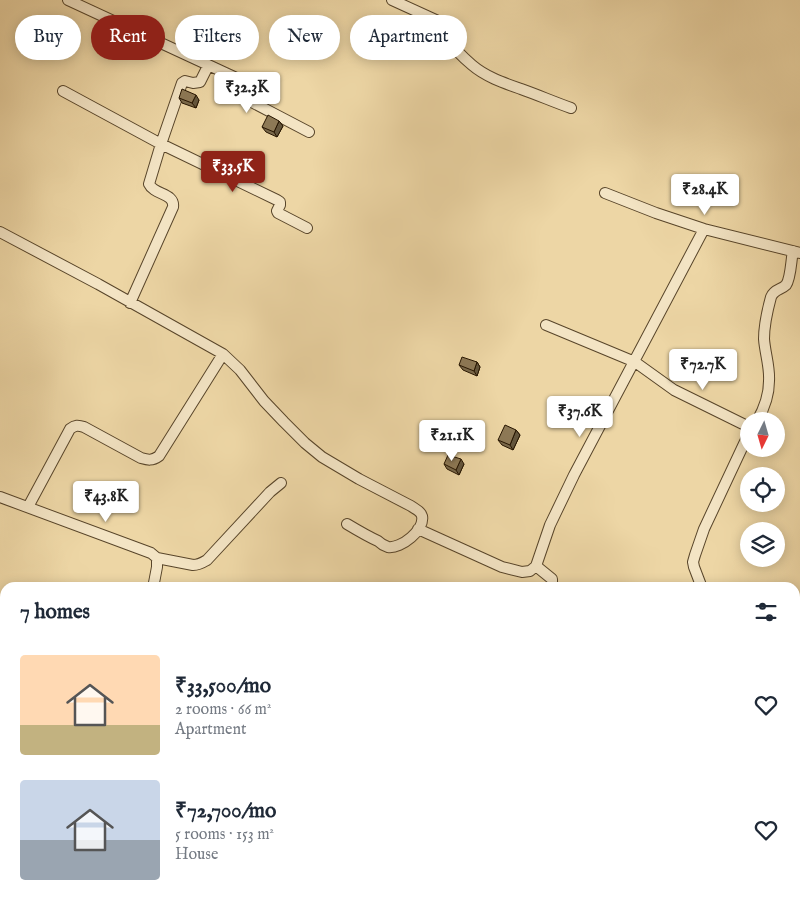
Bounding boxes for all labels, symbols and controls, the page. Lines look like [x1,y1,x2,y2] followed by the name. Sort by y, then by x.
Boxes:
[15,15,81,60] chip: Buy
[91,15,165,60] chip: Rent
[175,15,259,60] chip: Filters
[269,15,340,60] chip: New
[350,15,467,60] chip: Apartment
[206,72,288,114] pin: ₹32.3K
[225,78,269,98] text: ₹32.3K
[192,150,274,193] pin: ₹33.5K
[212,157,254,177] text: ₹33.5K
[664,174,746,216] pin: ₹28.4K
[682,180,728,200] text: ₹28.4K
[662,348,744,391] pin: ₹72.7K
[680,355,726,375] text: ₹72.7K
[539,396,621,438] pin: ₹37.6K
[558,402,602,422] text: ₹37.6K
[740,412,785,458] north arrow
[740,412,785,567] map controls
[411,420,493,462] pin: ₹21.1K
[430,426,474,446] text: ₹21.1K
[740,467,785,512] button: locate
[65,480,147,523] pin: ₹43.8K
[84,487,128,507] text: ₹43.8K
[740,522,785,567] button: layers
[752,598,780,626] icon: filters
[20,599,90,626] text: 7 homes
[175,673,271,700] text: ₹33,500/mo
[60,675,120,735] icon: home
[752,691,780,719] icon: heart
[175,700,271,720] text: 2 rooms · 66 m²
[175,720,246,740] text: Apartment
[175,798,276,825] text: ₹72,700/mo
[60,800,120,860] icon: home
[752,816,780,844] icon: heart
[175,825,274,845] text: 5 rooms · 153 m²
[175,845,218,865] text: House

